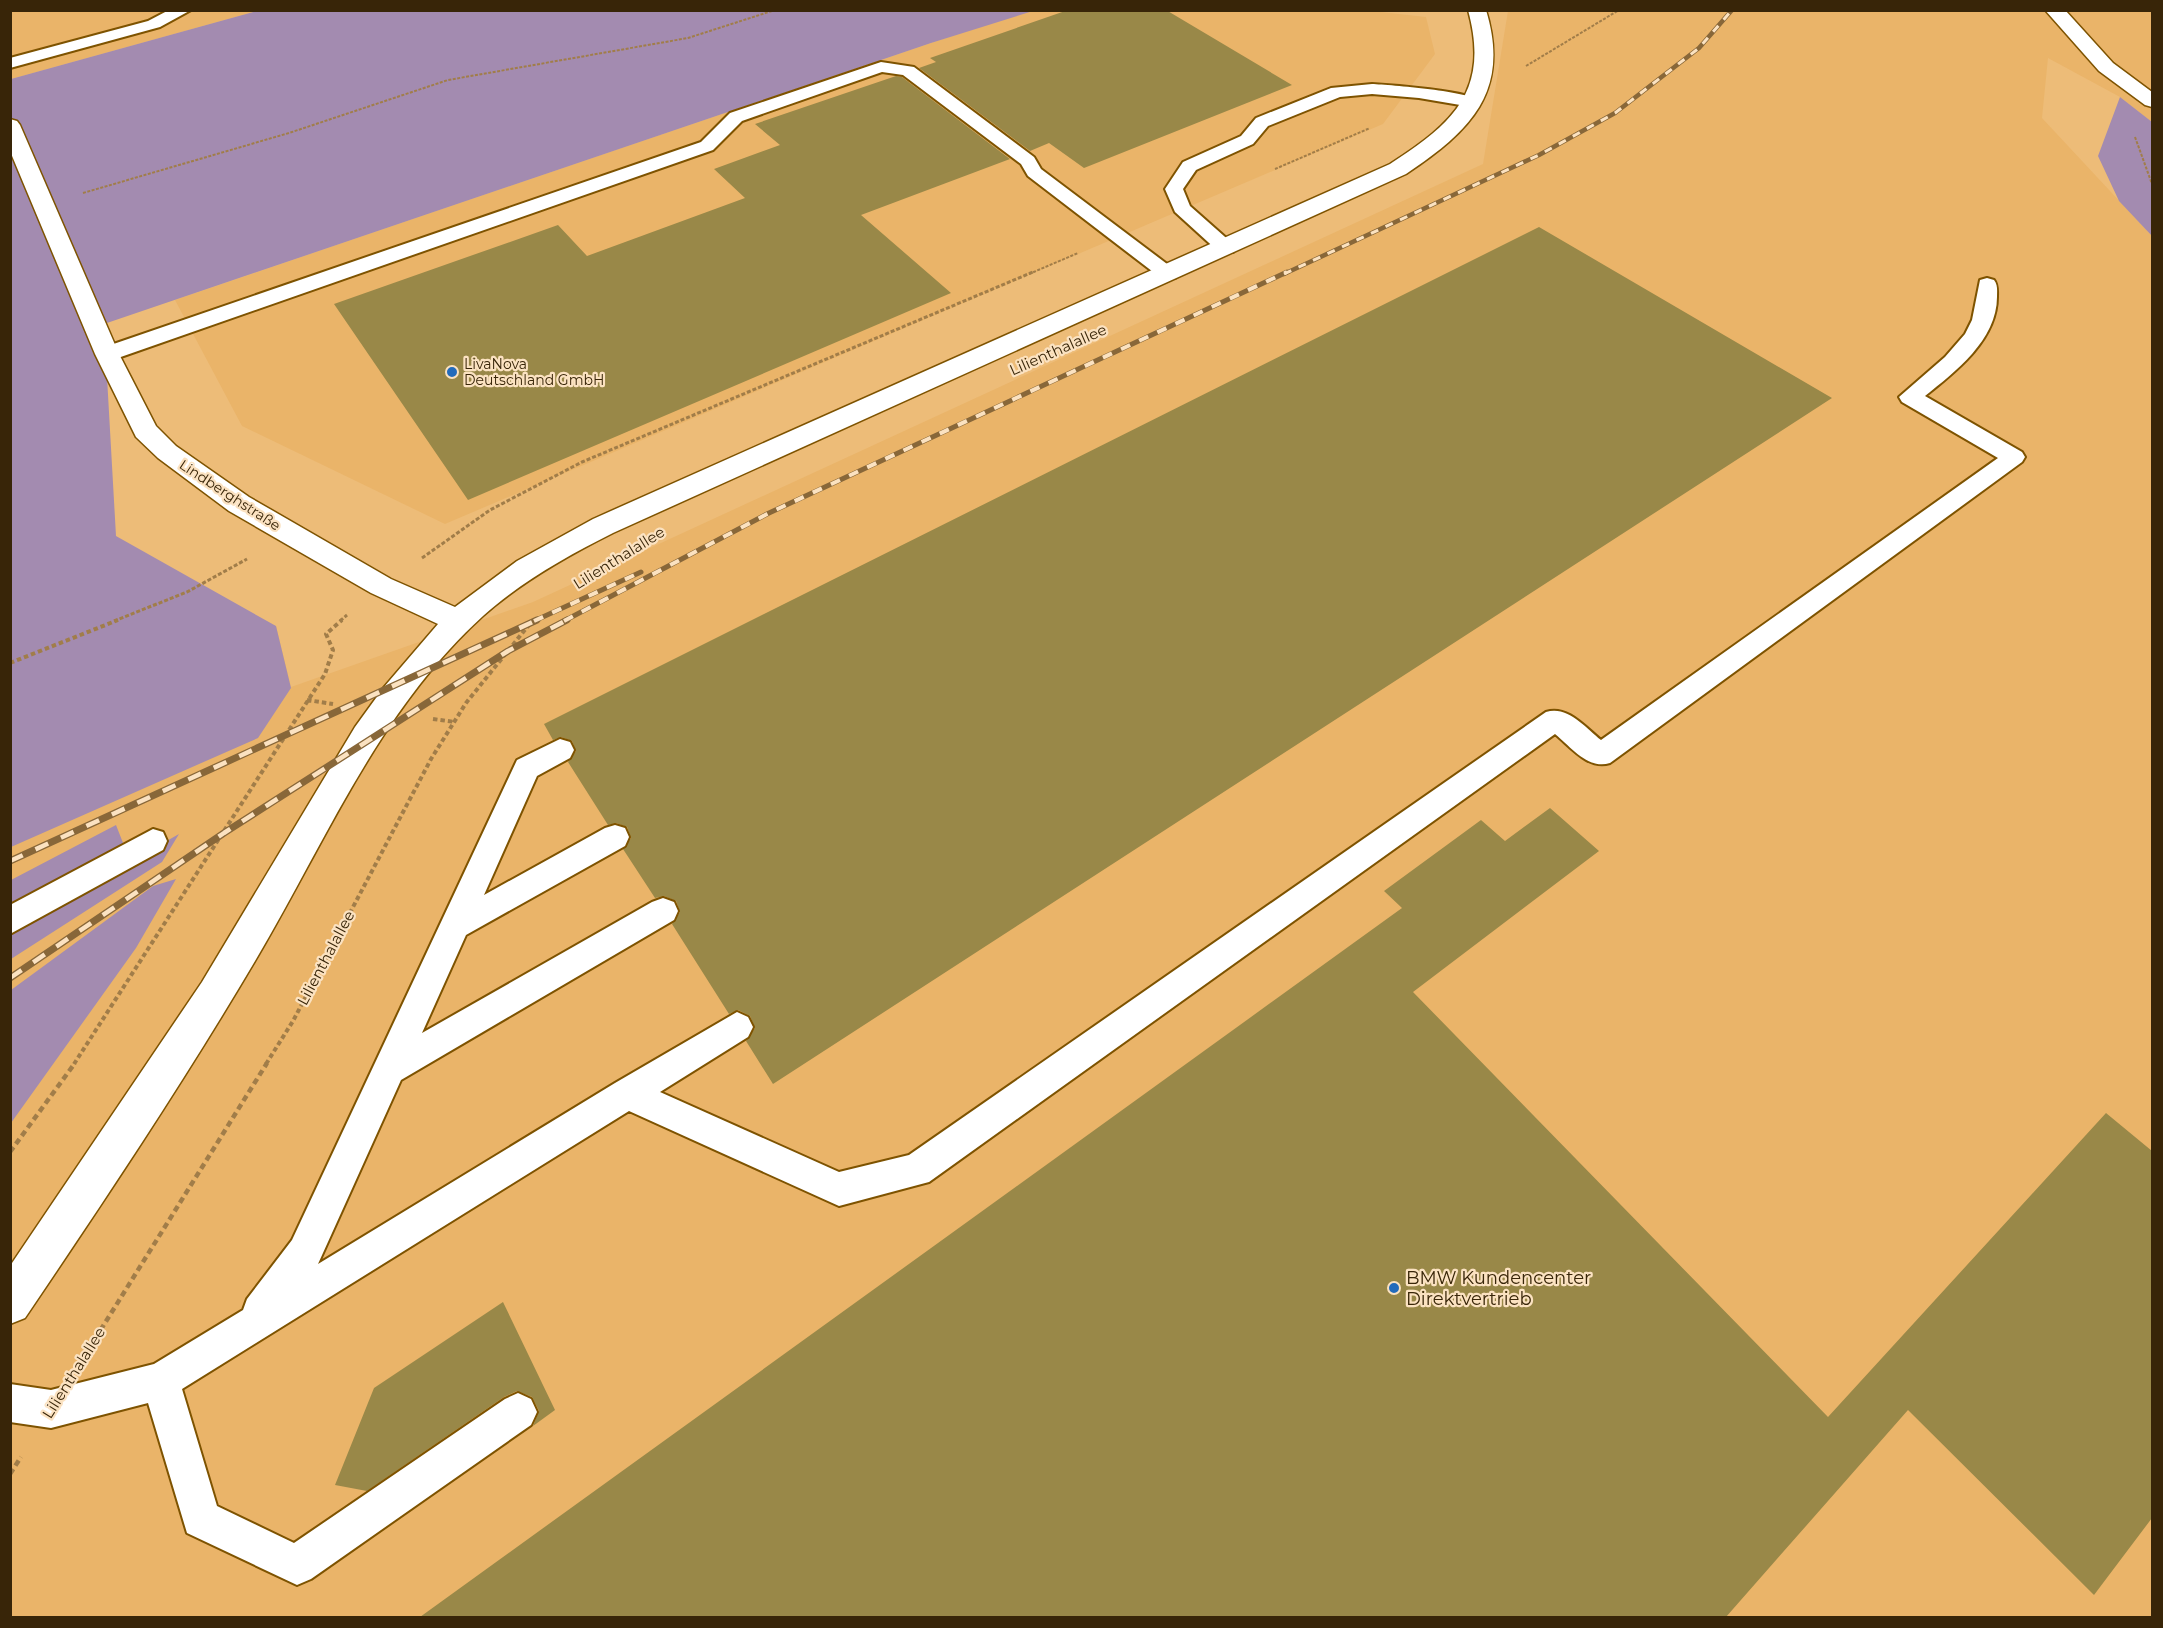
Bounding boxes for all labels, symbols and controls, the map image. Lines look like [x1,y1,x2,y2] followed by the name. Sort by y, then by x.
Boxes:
[1006,320,1109,379] street label: Lilienthalallee
[464,355,604,389] place label: LivaNova Deutschland GmbH
[445,365,459,379] marker: LivaNova Deutschland GmbH
[176,456,284,534] street label: Lindberghstraße
[569,522,668,593] street label: Lilienthalallee
[293,907,358,1008] street label: Lilienthalallee
[1406,1267,1591,1310] place label: BMW Kundencenter Direktvertrieb
[1387,1281,1401,1295] marker: BMW Kundencenter Direktvertrieb
[38,1323,109,1422] street label: Lilienthalallee

